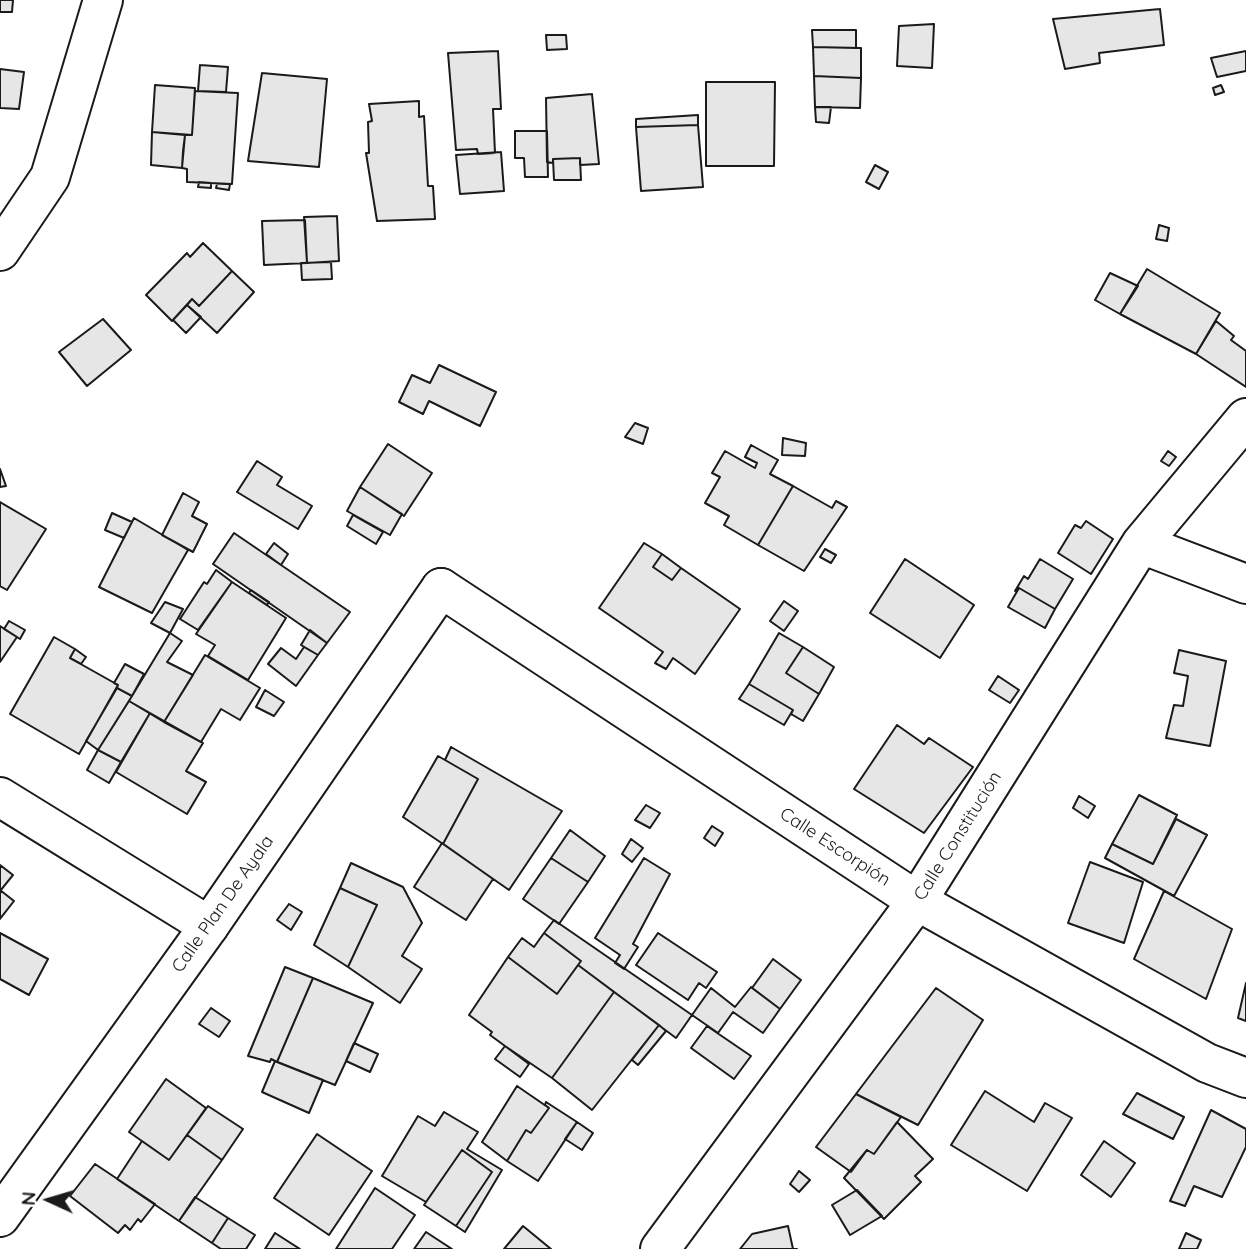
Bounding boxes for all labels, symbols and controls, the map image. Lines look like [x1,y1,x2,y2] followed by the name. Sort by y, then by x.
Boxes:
[910,767,1006,905] street label: Calle Constitución
[776,803,894,891] street label: Calle Escorpión
[168,831,278,977] street label: Calle Plan De Ayala
[14,1165,84,1235] north arrow
[16,1191,41,1206] text: N

